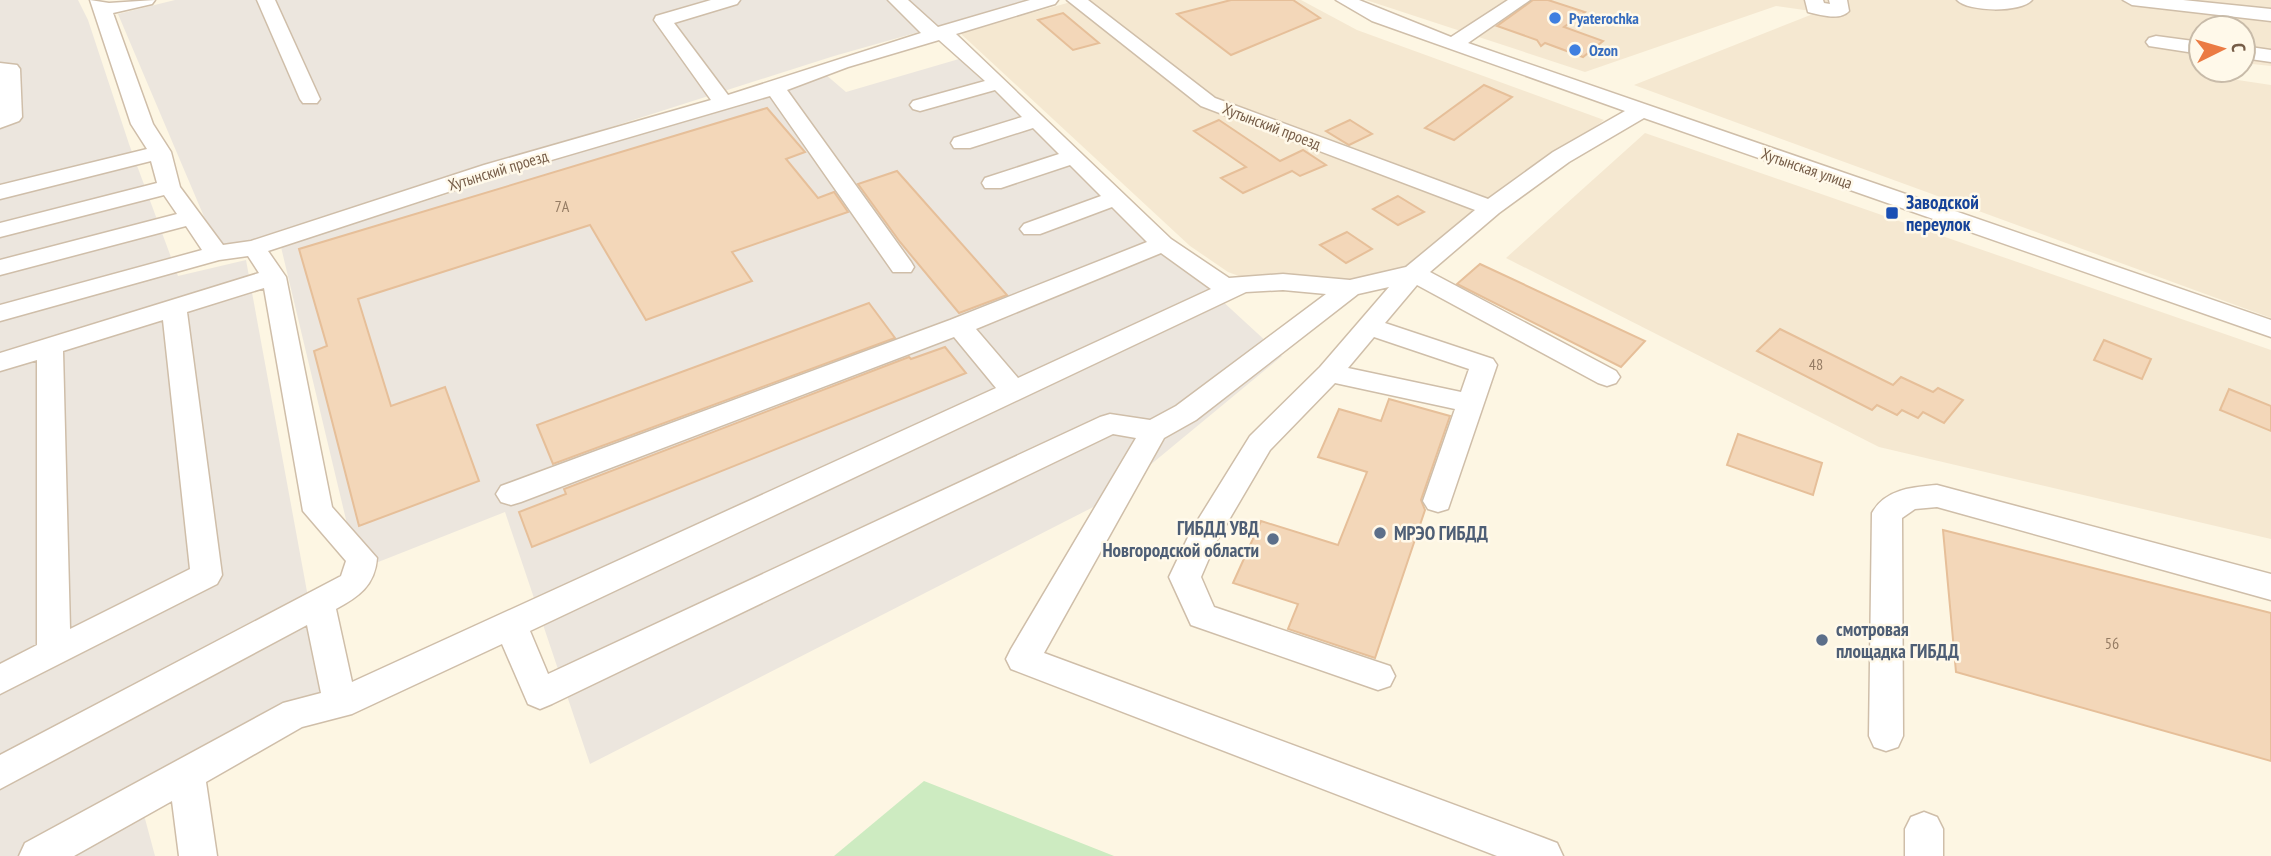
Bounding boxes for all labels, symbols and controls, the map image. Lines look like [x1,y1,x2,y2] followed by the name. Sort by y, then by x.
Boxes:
[1569,8,1639,28] place label: Pyaterochka
[1547,10,1563,26] marker: Pyaterochka
[2187,14,2257,84] north arrow
[1589,40,1618,60] place label: Ozon
[1567,42,1583,58] marker: Ozon
[2227,42,2251,53] text: С
[1220,98,1324,154] street label: Хутынский проезд
[1759,143,1855,193] street label: Хутынская улица
[446,145,550,195] street label: Хутынский проезд
[1906,190,1979,236] place label: Заводской переулок
[555,196,570,216] house number: 7А
[1884,205,1900,221] marker: Заводской переулок
[1809,354,1823,374] house number: 48
[1102,516,1259,562] place label: ГИБДД УВД Новгородской области
[1394,521,1488,545] place label: МРЭО ГИБДД
[1372,525,1388,541] marker: МРЭО ГИБДД
[1265,531,1281,547] marker: ГИБДД УВД Новгородской области
[1836,617,1959,663] place label: смотровая площадка ГИБДД
[1814,632,1830,648] marker: смотровая площадка ГИБДД
[2105,633,2119,653] house number: 56

